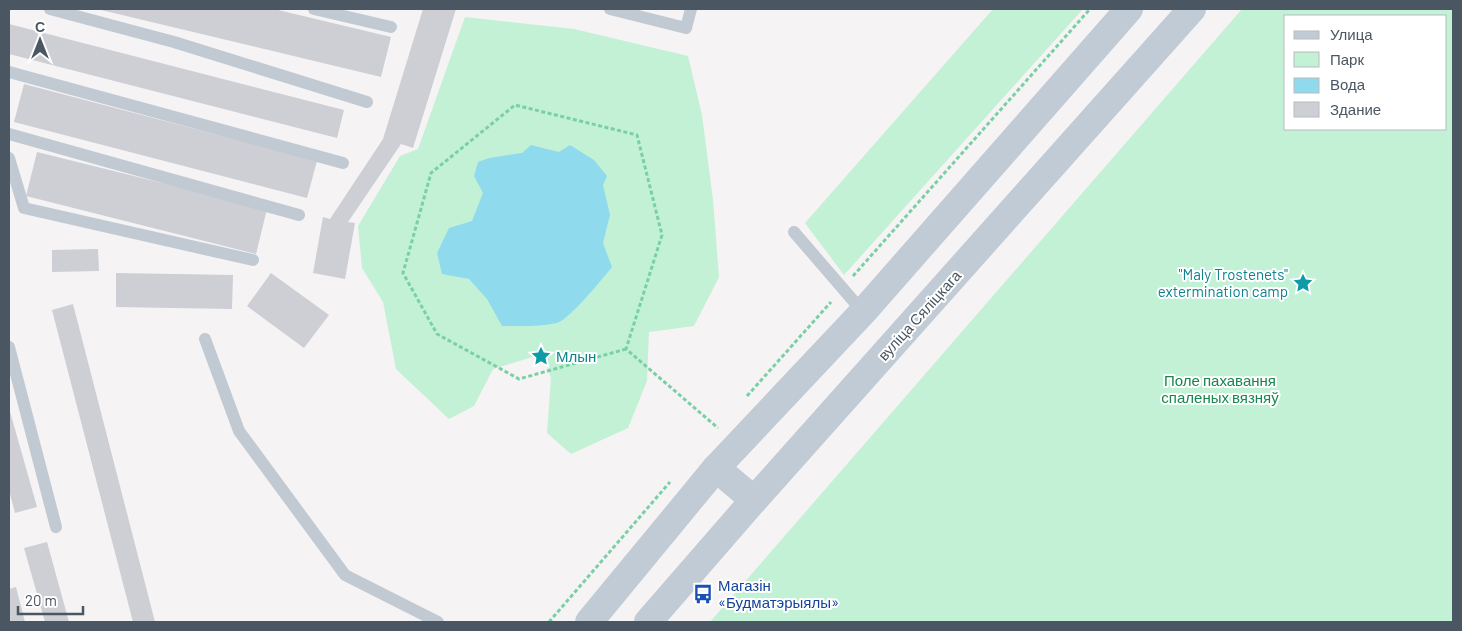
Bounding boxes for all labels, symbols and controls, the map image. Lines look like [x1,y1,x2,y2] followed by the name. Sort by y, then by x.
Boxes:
[15,15,65,65] north arrow
[1284,15,1447,130] legend
[35,18,45,35] text: С
[1330,25,1373,43] text: Улица
[1330,50,1364,68] text: Парк
[1330,75,1366,93] text: Вода
[1330,100,1381,118] text: Здание
[1158,265,1288,300] place label: "Maly Trostenets" extermination camp
[874,266,965,364] street label: вуліца Сяліцкага
[1292,272,1314,294] place icon: "Maly Trostenets" extermination camp
[530,345,552,367] place icon: Млын
[556,347,596,365] place label: Млын
[1161,371,1279,406] park label: Поле пахавання спаленых вязняў
[718,576,839,611] place label: Магазін «Будматэрыялы»
[692,583,714,605] bus stop icon: Магазін «Будматэрыялы»
[18,584,82,616] scale bar
[25,591,57,609] text: 20 m

